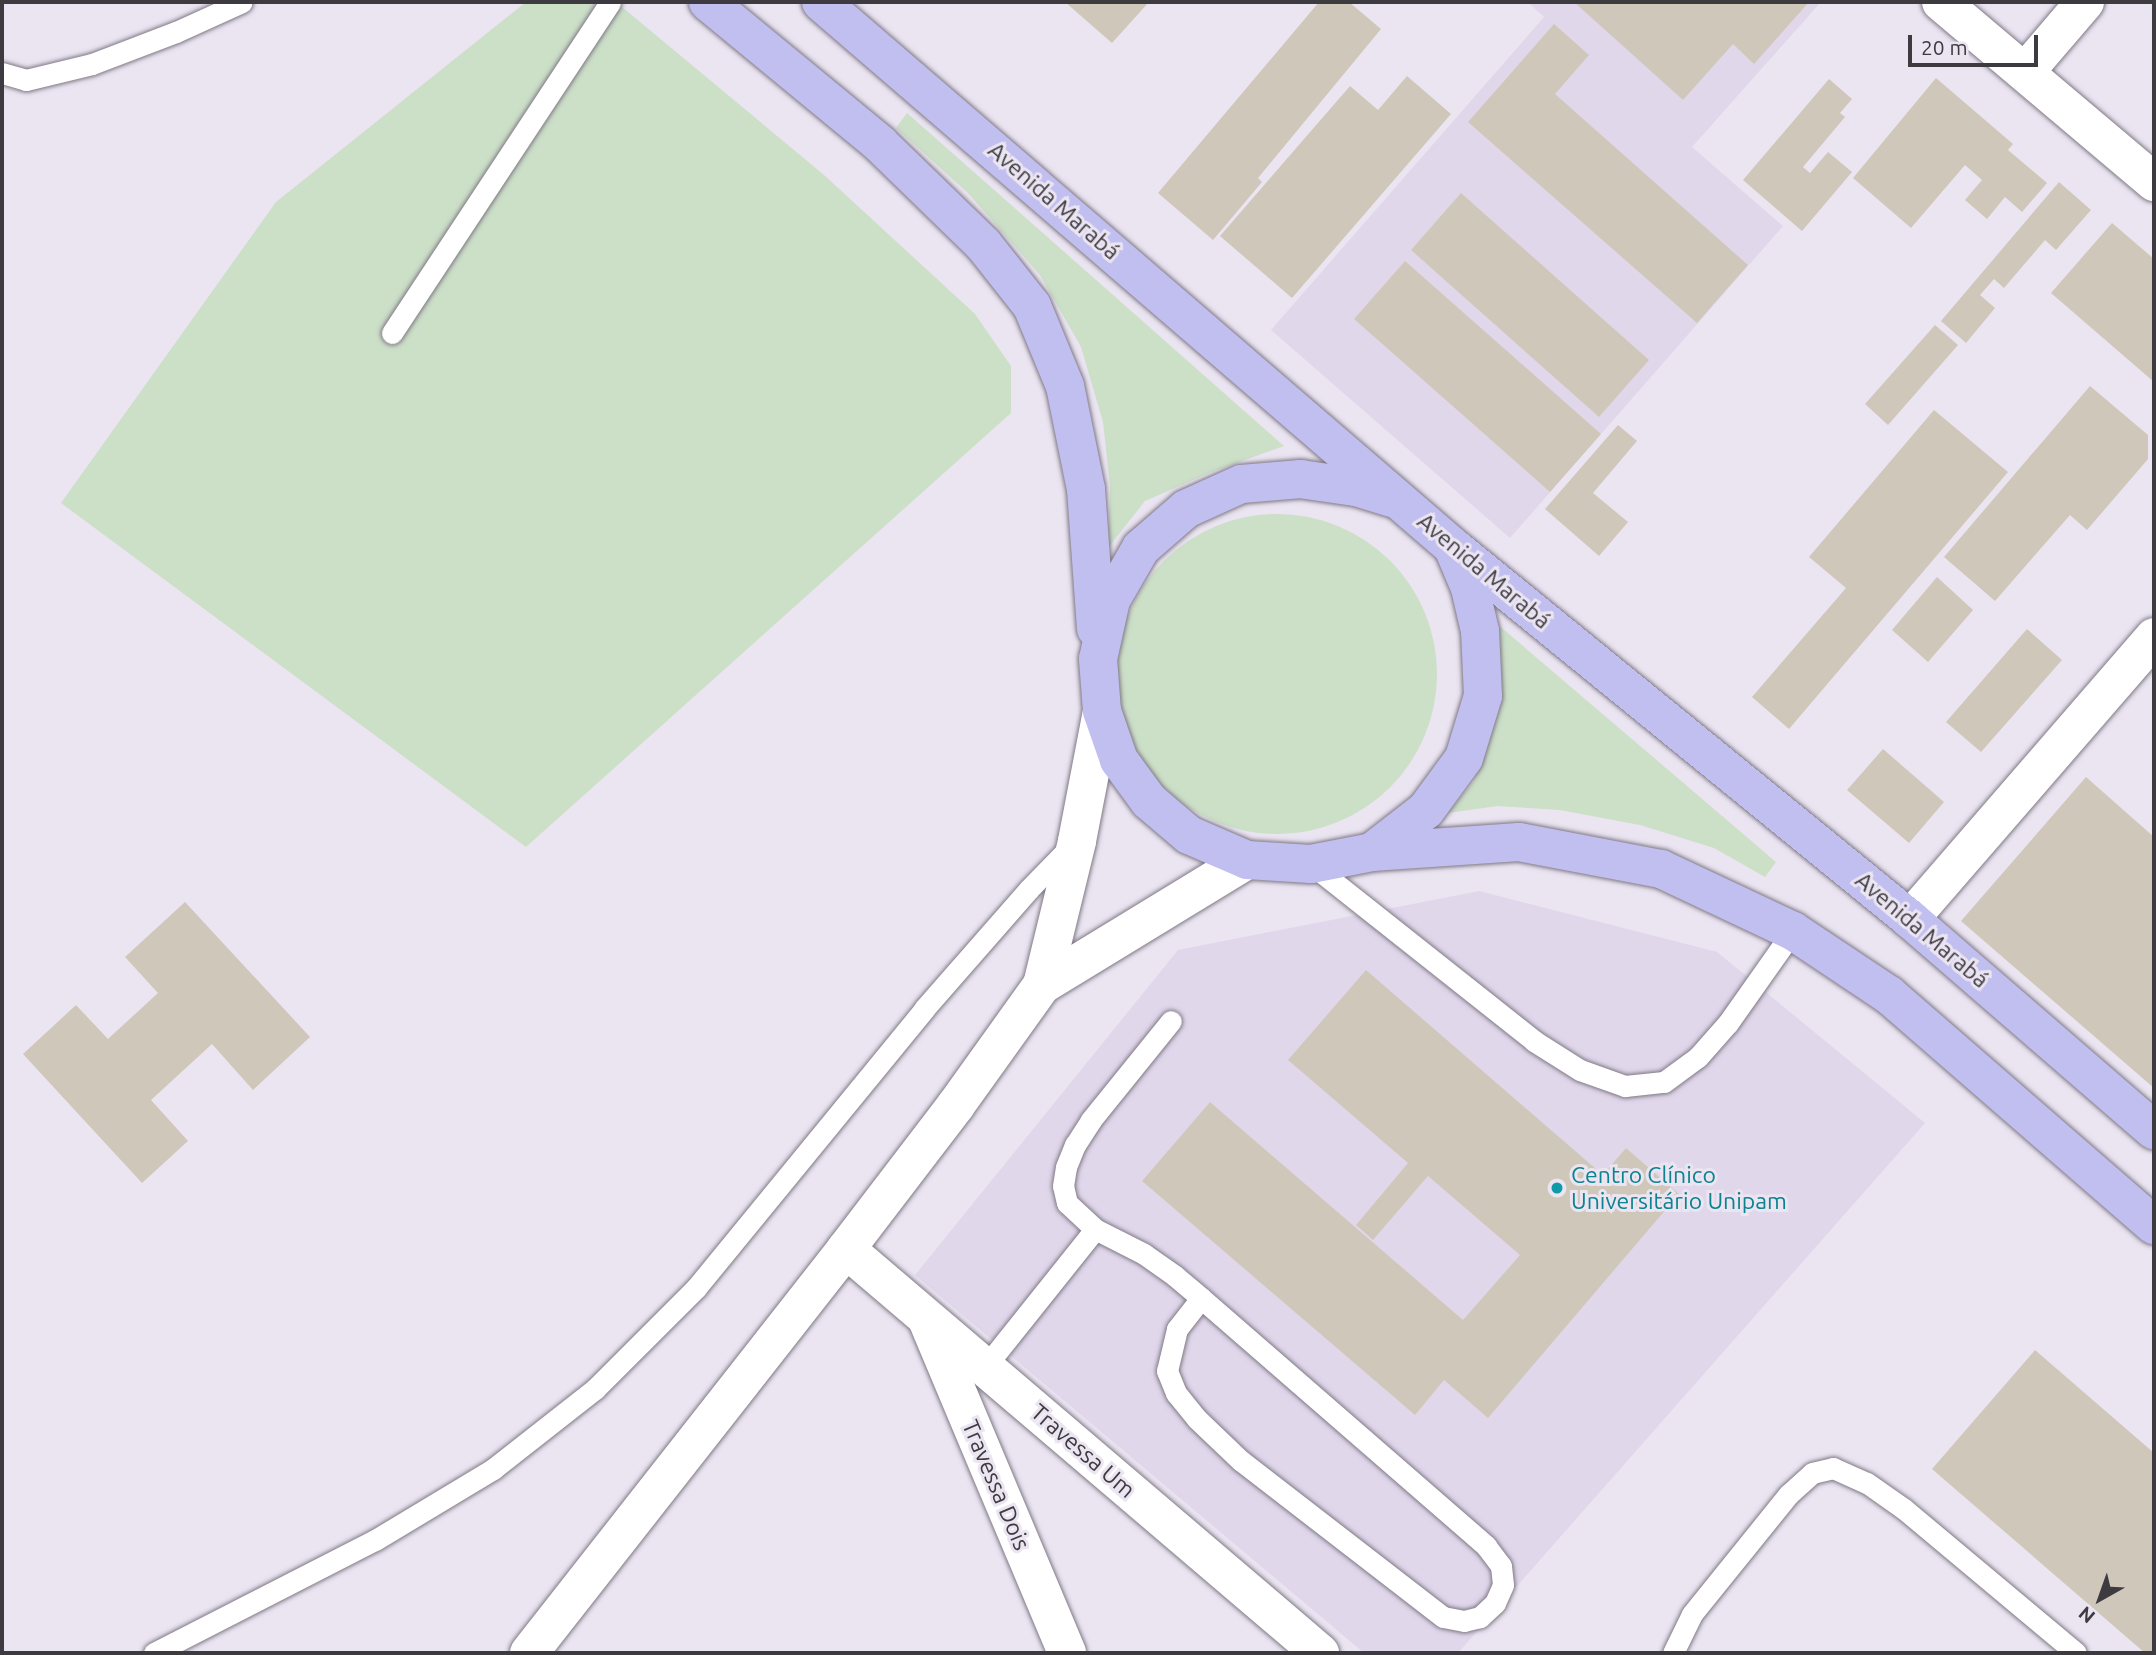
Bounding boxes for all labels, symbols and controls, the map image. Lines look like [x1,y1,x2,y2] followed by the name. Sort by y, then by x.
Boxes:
[1911,21,2040,65] scale bar
[1921,35,1968,59] text: 20 m
[983,136,1125,266] street label: Avenida Marabá
[1412,507,1556,635] street label: Avenida Marabá
[1850,866,1994,994] street label: Avenida Marabá
[1571,1161,1787,1215] place label: Centro Clínico Universitário Unipam
[1549,1180,1565,1196] marker: Centro Clínico Universitário Unipam
[1025,1398,1141,1504] street label: Travessa Um
[956,1416,1036,1554] street label: Travessa Dois
[2065,1564,2135,1634] north arrow
[2074,1602,2099,1628] text: N

